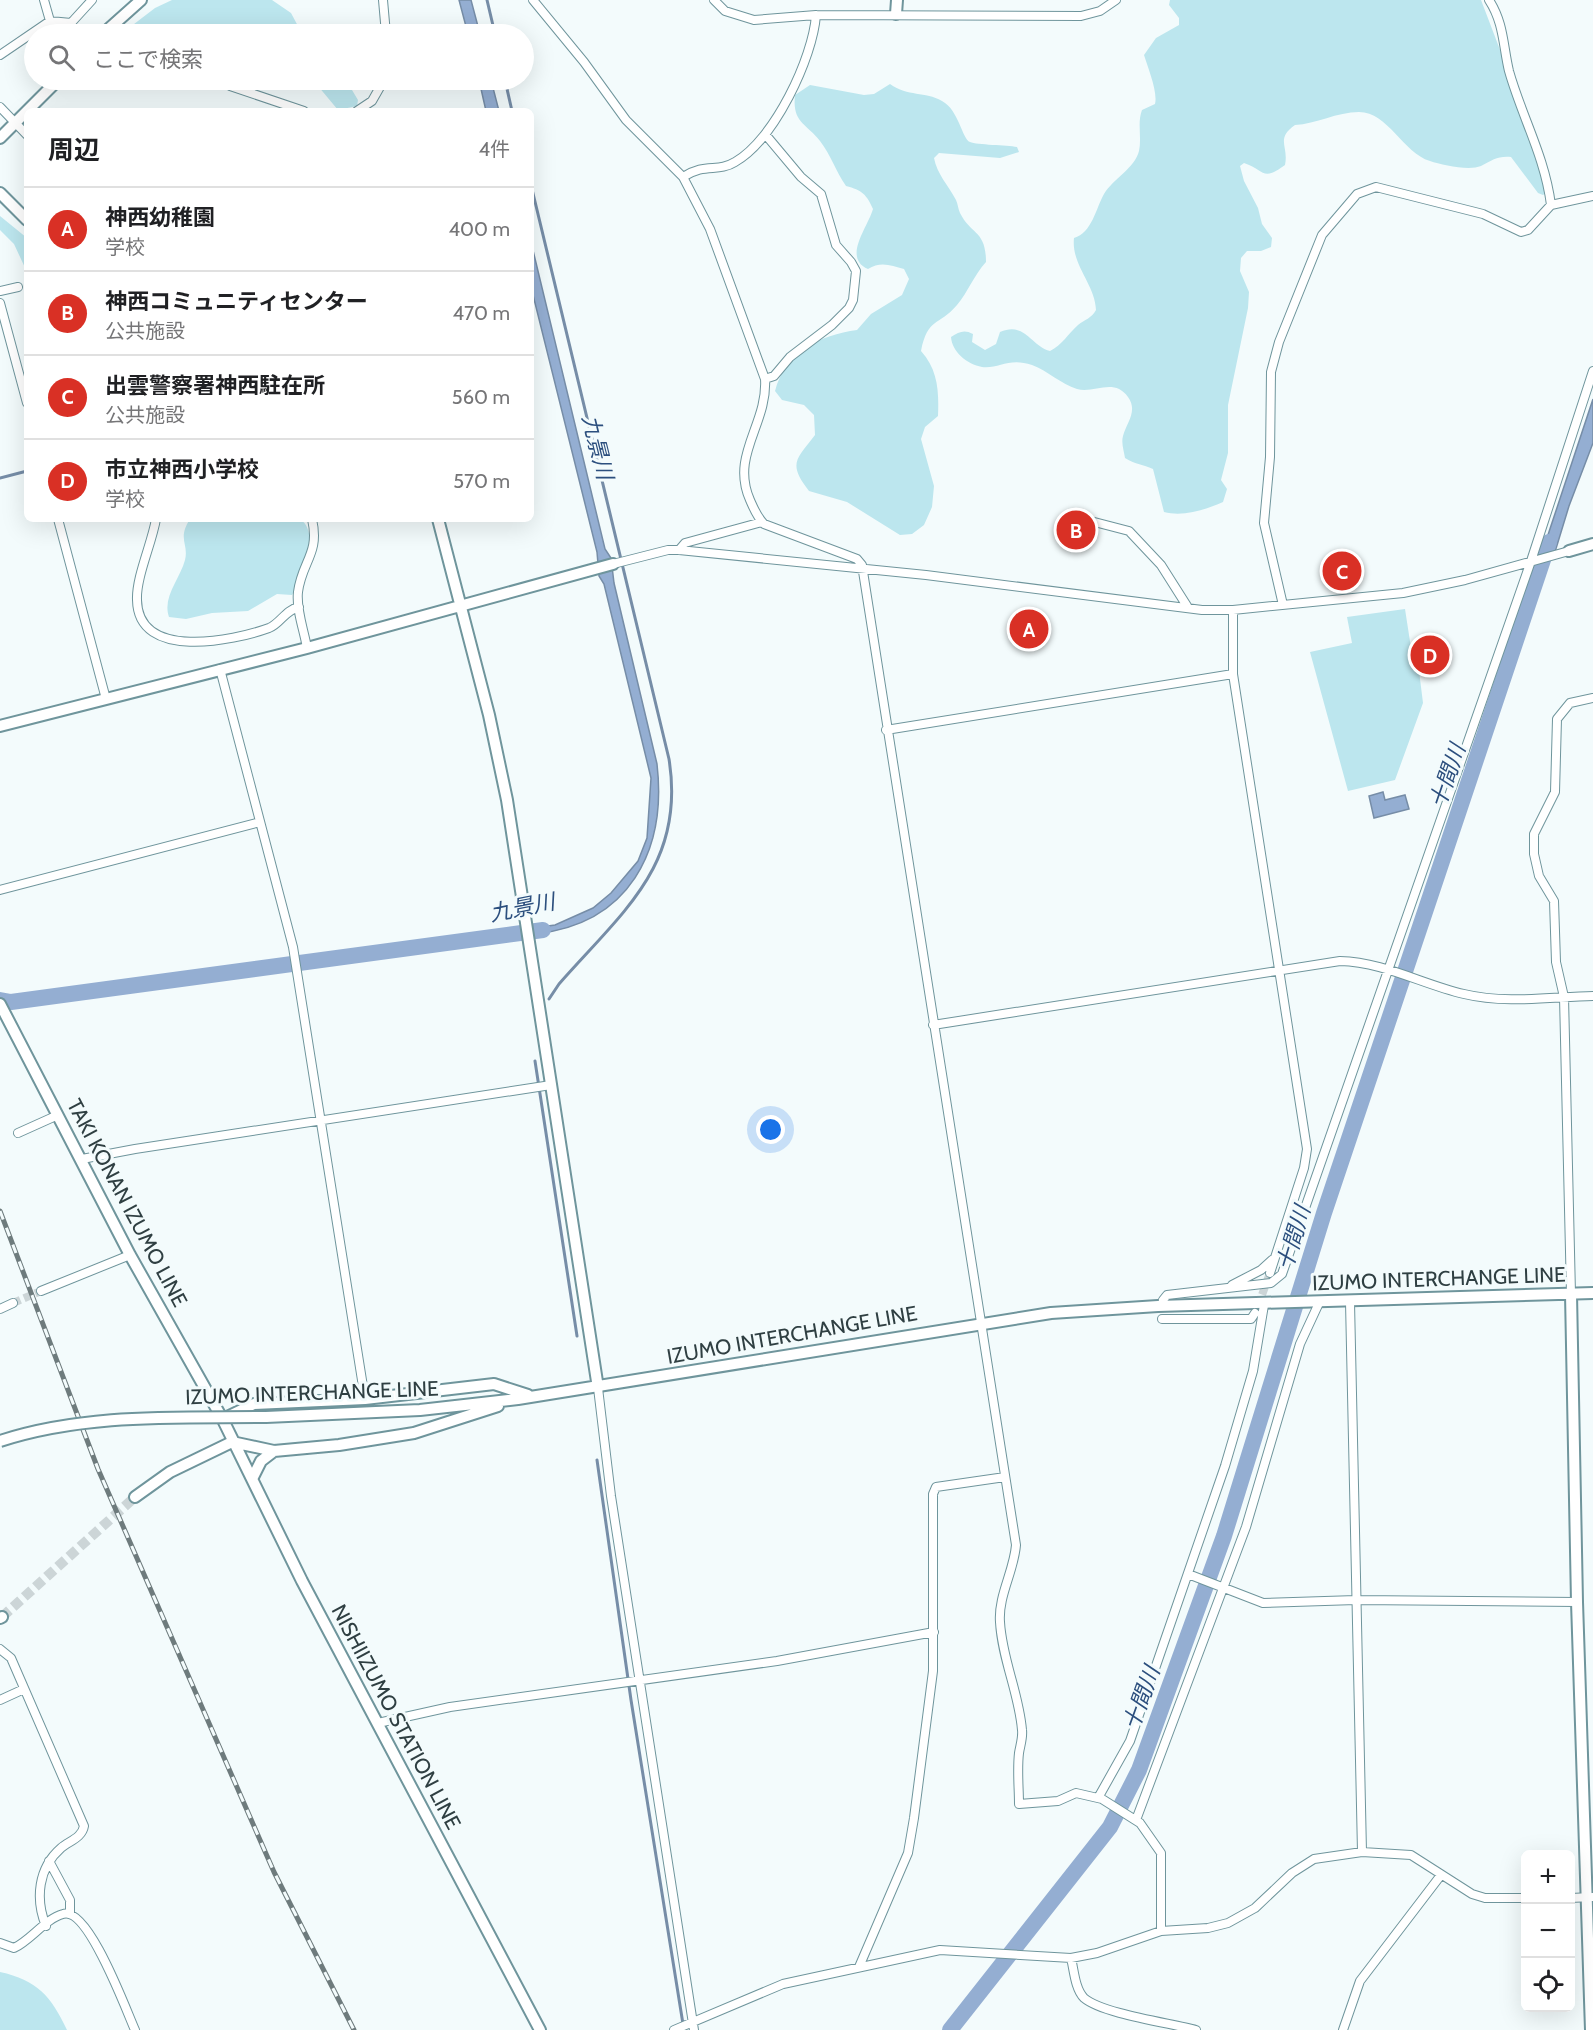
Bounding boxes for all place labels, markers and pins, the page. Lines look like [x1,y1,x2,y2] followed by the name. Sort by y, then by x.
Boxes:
[1056,508,1096,552] pin: B
[1322,548,1362,594] pin: C
[1010,606,1048,652] pin: A
[1410,632,1450,678] pin: D

